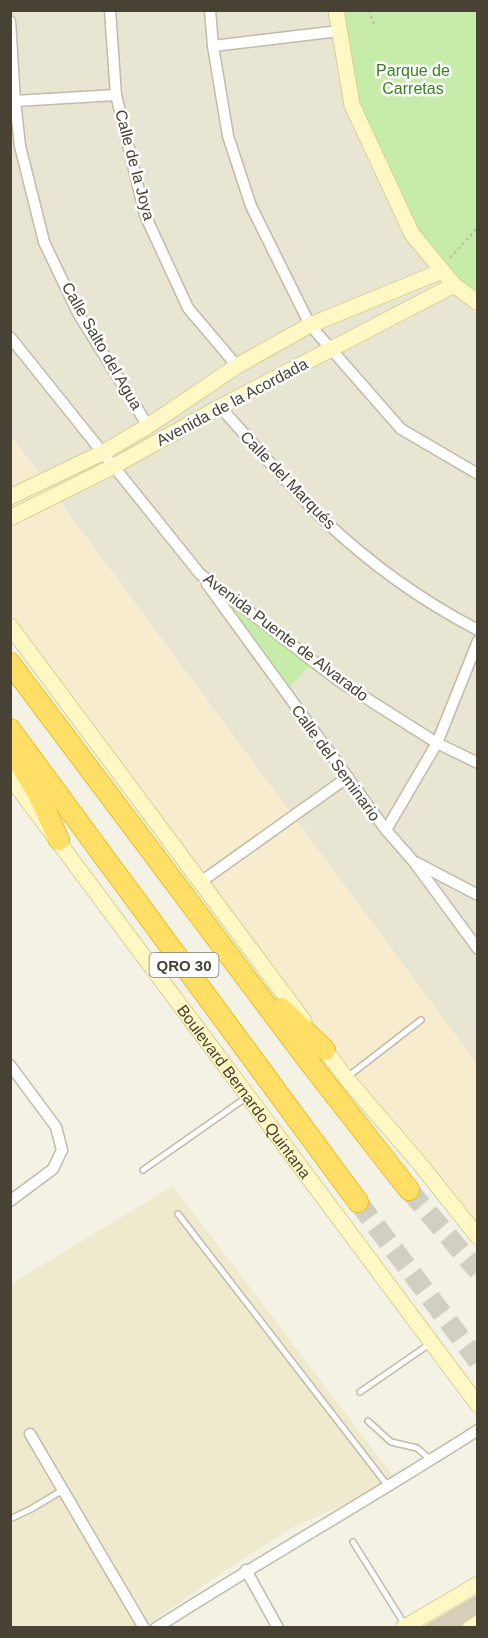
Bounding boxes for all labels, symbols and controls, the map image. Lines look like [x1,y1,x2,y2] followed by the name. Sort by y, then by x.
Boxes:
[376,62,450,97] park label: Parque de Carretas
[112,108,158,222] street label: Calle de la Joya
[59,279,145,413] street label: Calle Salto del Agua
[154,355,311,449] street label: Avenida de la Acordada
[237,428,339,532] street label: Calle del Marqués
[200,570,372,705] street label: Avenida Puente de Alvarado
[288,702,384,824] street label: Calle del Seminario
[150,953,219,977] road number: QRO 30
[174,1001,314,1181] street label: Boulevard Bernardo Quintana

